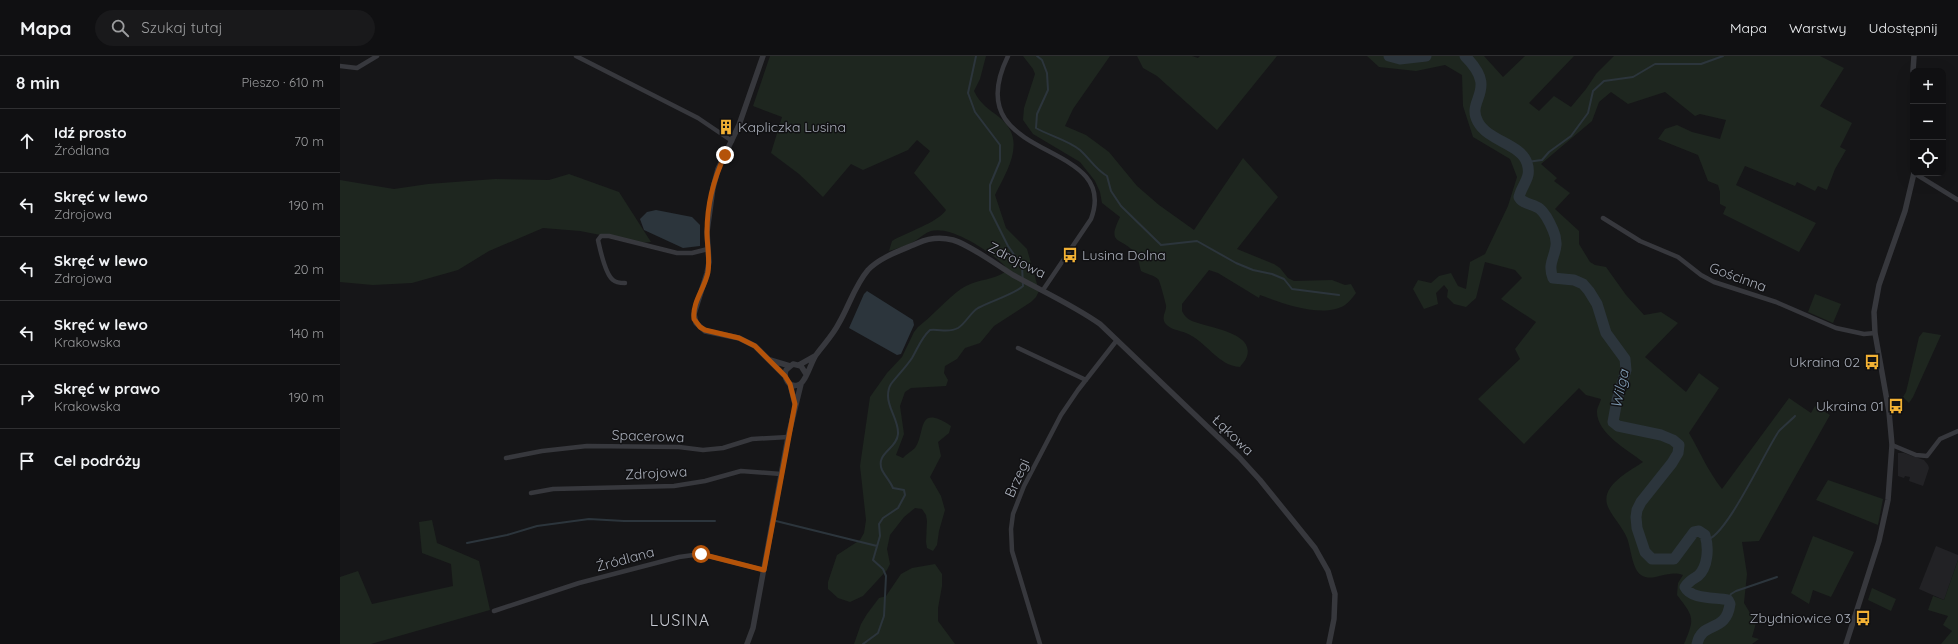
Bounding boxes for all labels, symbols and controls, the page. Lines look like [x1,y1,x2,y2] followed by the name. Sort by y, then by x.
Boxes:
[95,10,375,46] search box
[20,16,71,40] text: Mapa
[109,17,131,39] icon: search
[141,18,223,37] text: Szukaj tutaj
[1730,19,1767,37] text: Mapa
[1789,19,1847,37] text: Warstwy
[1869,19,1938,37] text: Udostępnij
[1910,68,1946,176] map controls
[1910,68,1946,104] button: +
[16,72,60,93] text: 8 min
[242,74,324,90] text: Pieszo · 610 m
[1910,104,1946,140] button: −
[717,118,735,136] building icon: Kapliczka Lusina
[738,118,846,136] place label: Kapliczka Lusina
[54,123,127,142] text: Idź prosto
[16,130,38,152] icon: ahead
[294,133,324,149] text: 70 m
[1910,140,1946,176] button: locate
[54,142,109,158] text: Źródlana
[716,146,734,164] route end
[54,187,148,206] text: Skręć w lewo
[16,194,38,216] icon: left
[289,197,324,213] text: 190 m
[54,206,112,222] text: Zdrojowa
[985,238,1049,282] street label: Zdrojowa
[1061,246,1079,264] bus stop icon: Lusina Dolna
[1082,246,1166,264] place label: Lusina Dolna
[54,251,148,270] text: Skręć w lewo
[16,258,38,280] icon: left
[1707,258,1769,296] street label: Gościnna
[294,261,324,277] text: 20 m
[54,270,112,286] text: Zdrojowa
[54,315,148,334] text: Skręć w lewo
[16,322,38,344] icon: left
[289,325,324,341] text: 140 m
[54,334,121,350] text: Krakowska
[1789,353,1860,371] place label: Ukraina 02
[1863,353,1881,371] bus stop icon: Ukraina 02
[1606,367,1633,410] water label: Wilga
[54,379,160,398] text: Skręć w prawo
[16,386,38,408] icon: right
[289,389,324,405] text: 190 m
[1816,397,1884,415] place label: Ukraina 01
[1887,397,1905,415] bus stop icon: Ukraina 01
[54,398,121,414] text: Krakowska
[1208,411,1258,459] street label: Łąkowa
[611,426,685,446] street label: Spacerowa
[16,450,38,472] icon: arrive
[54,451,141,470] text: Cel podróży
[1001,456,1033,500] street label: Brzegi
[624,462,688,484] street label: Zdrojowa
[594,543,656,575] street label: Źródlana
[692,545,710,563] route start
[1749,609,1851,627] place label: Zbydniowice 03
[1854,609,1872,627] bus stop icon: Zbydniowice 03
[650,610,710,630] district label: LUSINA

